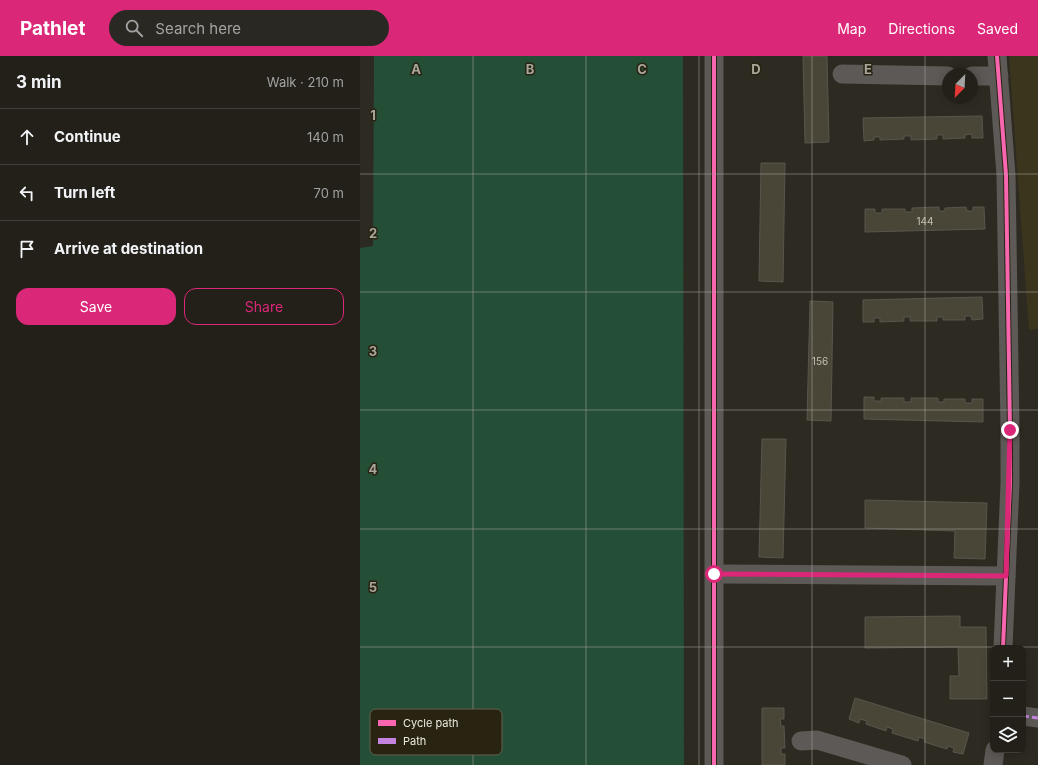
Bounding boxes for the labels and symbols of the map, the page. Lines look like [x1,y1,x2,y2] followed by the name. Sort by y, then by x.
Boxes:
[411,61,421,77] text: A
[526,61,535,77] text: B
[637,61,647,77] text: C
[751,61,761,77] text: D
[864,61,872,77] text: E
[942,68,978,104] north arrow
[370,107,376,123] text: 1
[917,215,934,227] house number: 144
[369,225,377,241] text: 2
[369,343,377,359] text: 3
[812,355,828,367] house number: 156
[1001,421,1019,439] route end
[369,461,378,477] text: 4
[705,565,723,583] route start
[369,579,377,595] text: 5
[370,709,502,755] legend
[403,716,459,730] text: Cycle path
[403,734,426,748] text: Path

